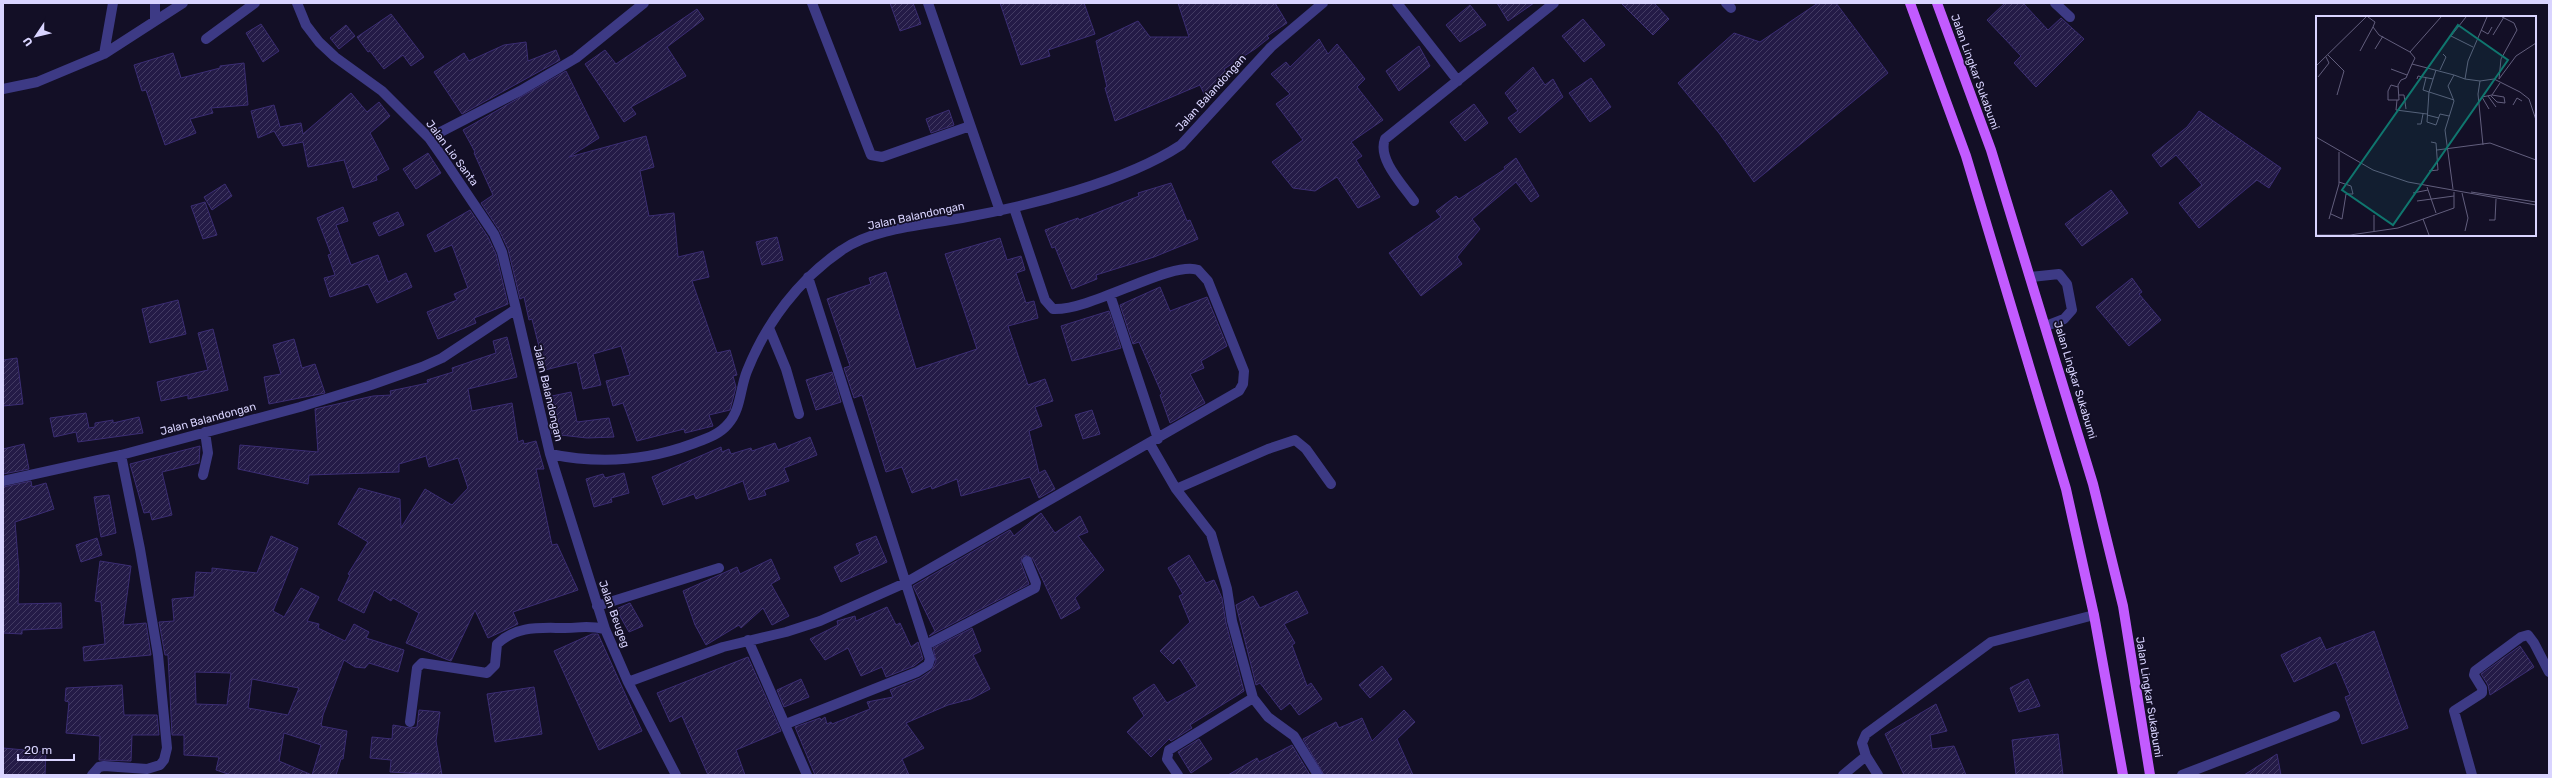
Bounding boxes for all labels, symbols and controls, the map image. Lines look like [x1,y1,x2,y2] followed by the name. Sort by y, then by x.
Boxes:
[1948,12,2002,132] street label: Jalan Lingkar Sukabumi
[16,16,56,56] north arrow
[2316,16,2536,236] inset map
[21,34,36,48] text: U
[1173,52,1249,134] street label: Jalan Balandongan
[423,118,481,188] street label: Jalan Lio Santa
[866,199,966,233] street label: Jalan Balandongan
[2051,320,2099,440] street label: Jalan Lingkar Sukabumi
[531,343,565,443] street label: Jalan Balandongan
[159,400,257,438] street label: Jalan Balandongan
[596,579,632,649] street label: Jalan Beugeg
[2133,636,2165,758] street label: Jalan Lingkar Sukabumi
[18,736,74,762] scale bar
[24,743,52,757] text: 20 m

